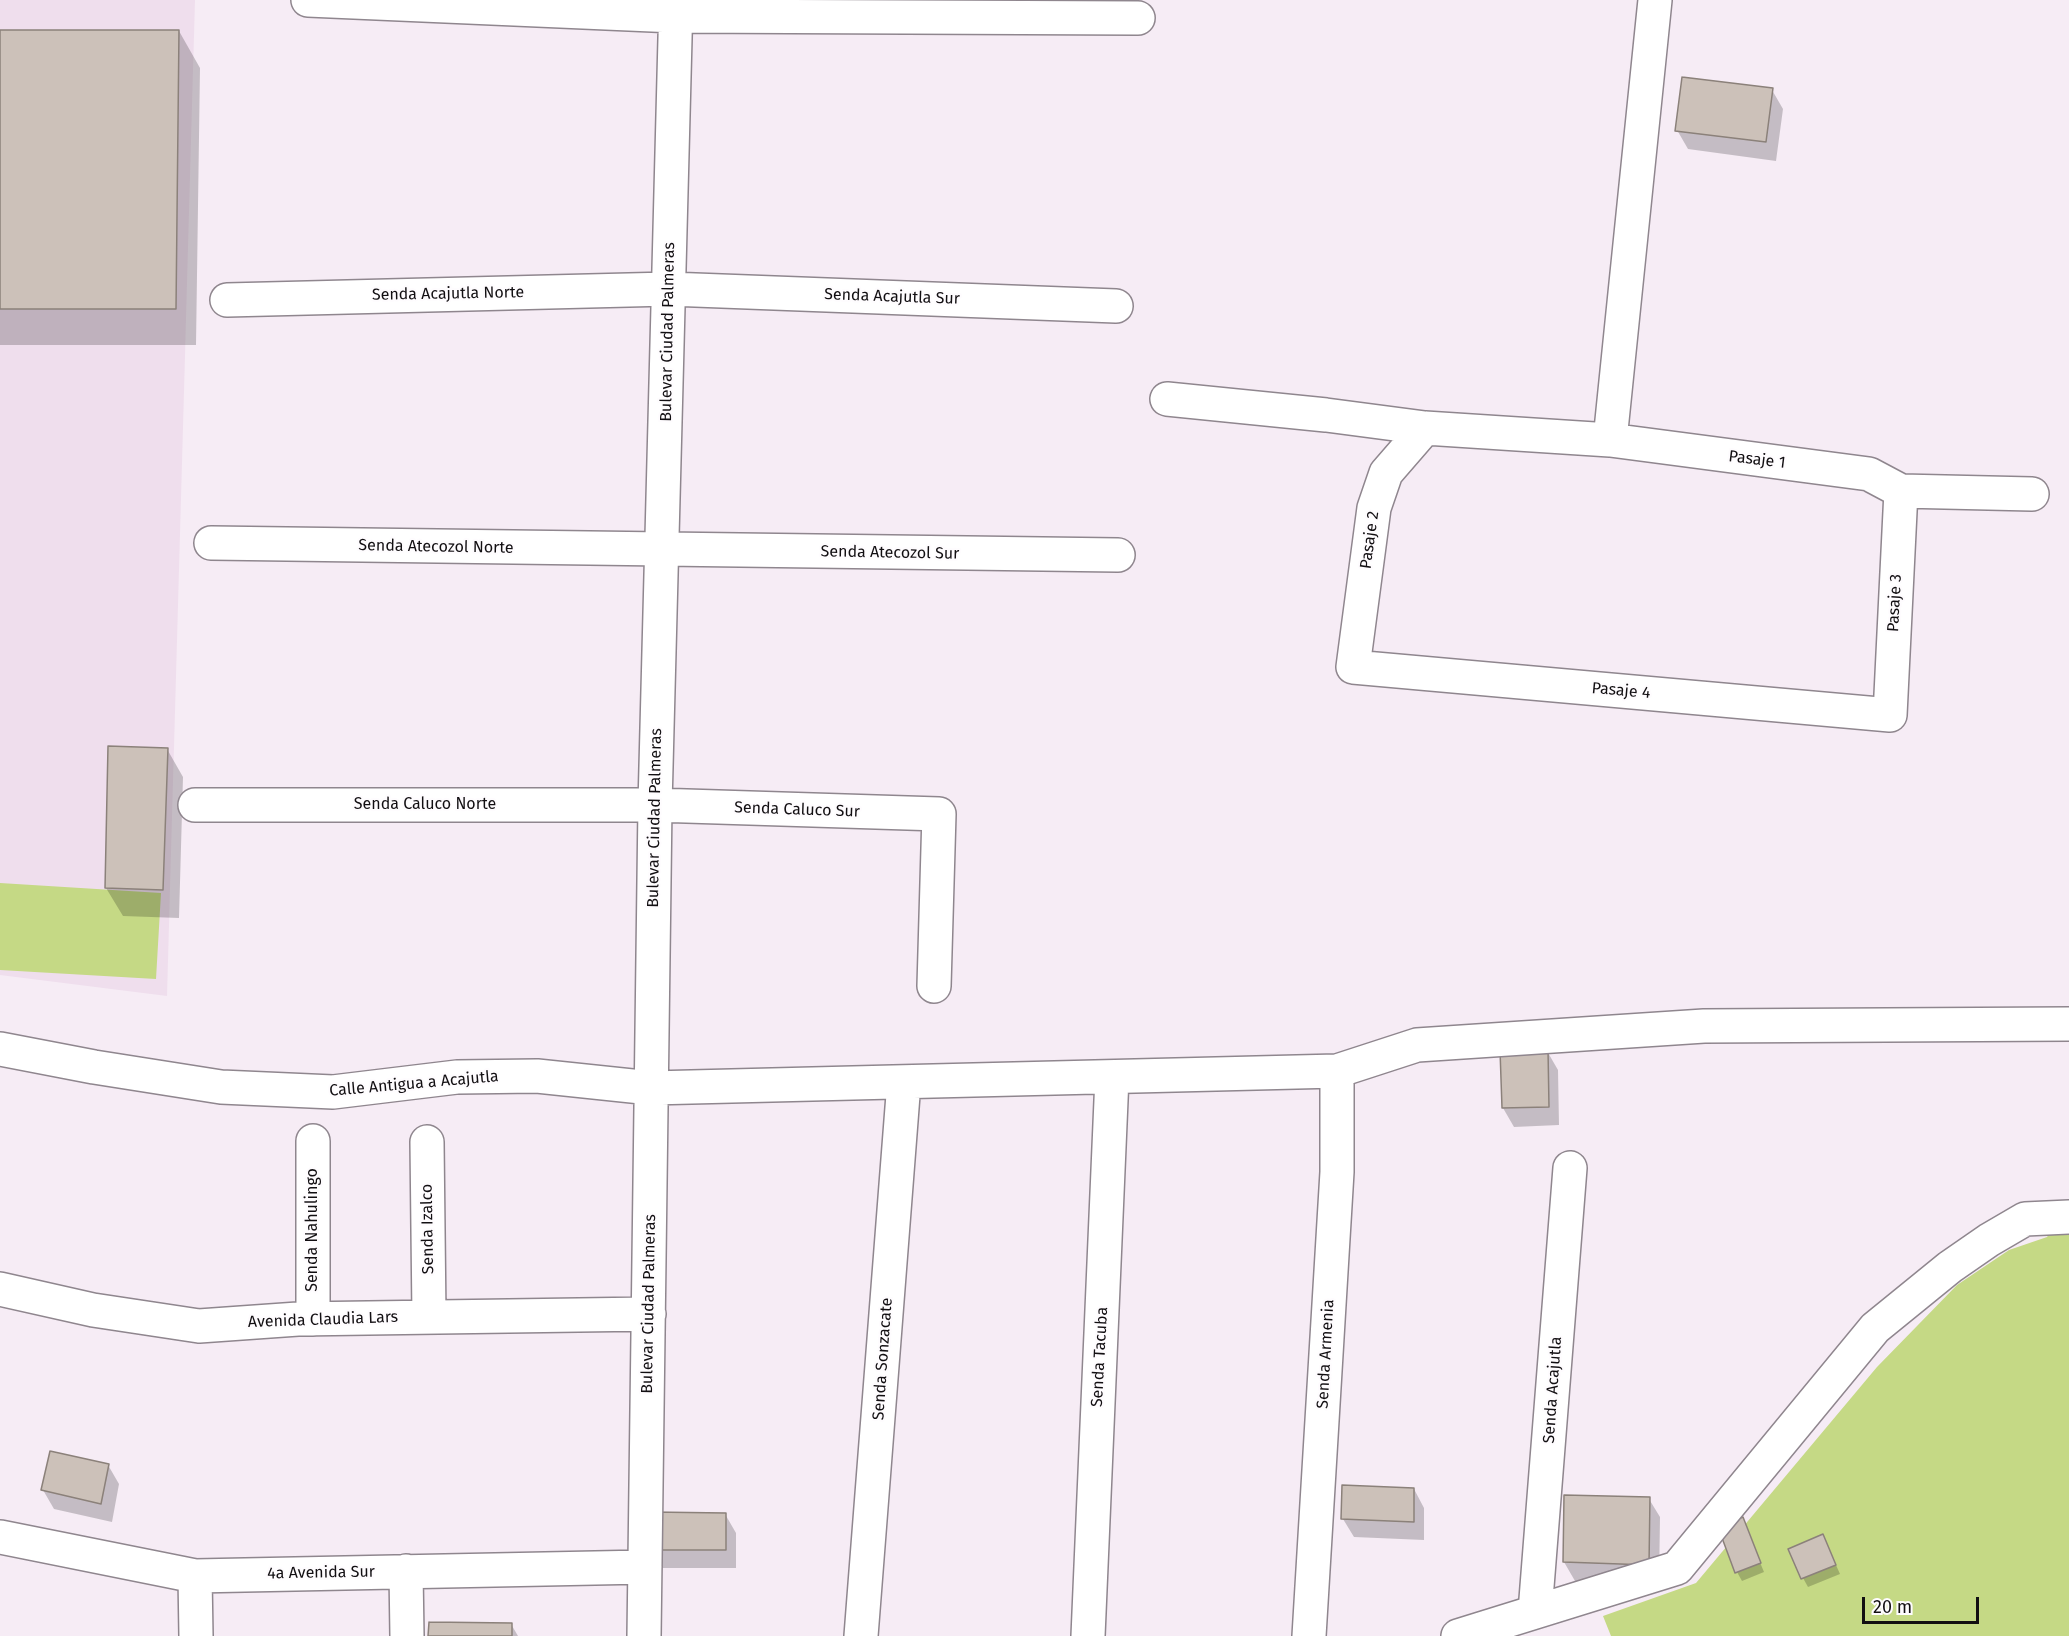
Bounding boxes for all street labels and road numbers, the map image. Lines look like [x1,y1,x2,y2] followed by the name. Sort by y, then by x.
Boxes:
[657,242,679,422] street label: Bulevar Ciudad Palmeras
[372,283,524,305] street label: Senda Acajutla Norte
[824,285,960,309] street label: Senda Acajutla Sur
[1727,447,1787,473] street label: Pasaje 1
[1356,510,1384,570] street label: Pasaje 2
[358,536,514,558] street label: Senda Atecozol Norte
[821,542,959,564] street label: Senda Atecozol Sur
[1884,573,1906,633] street label: Pasaje 3
[1591,679,1651,703] street label: Pasaje 4
[644,728,666,908] street label: Bulevar Ciudad Palmeras
[354,795,496,815] street label: Senda Caluco Norte
[734,798,860,822] street label: Senda Caluco Sur
[329,1067,499,1101] street label: Calle Antigua a Acajutla
[303,1168,323,1292] street label: Senda Nahulingo
[418,1184,438,1274] street label: Senda Izalco
[638,1214,660,1394] street label: Bulevar Ciudad Palmeras
[869,1297,897,1421] street label: Senda Sonzacate
[1314,1299,1338,1409] street label: Senda Armenia
[1088,1306,1112,1408] street label: Senda Tacuba
[247,1308,399,1332] street label: Avenida Claudia Lars
[1540,1336,1566,1444] street label: Senda Acajutla
[267,1562,375,1584] street label: 4a Avenida Sur

